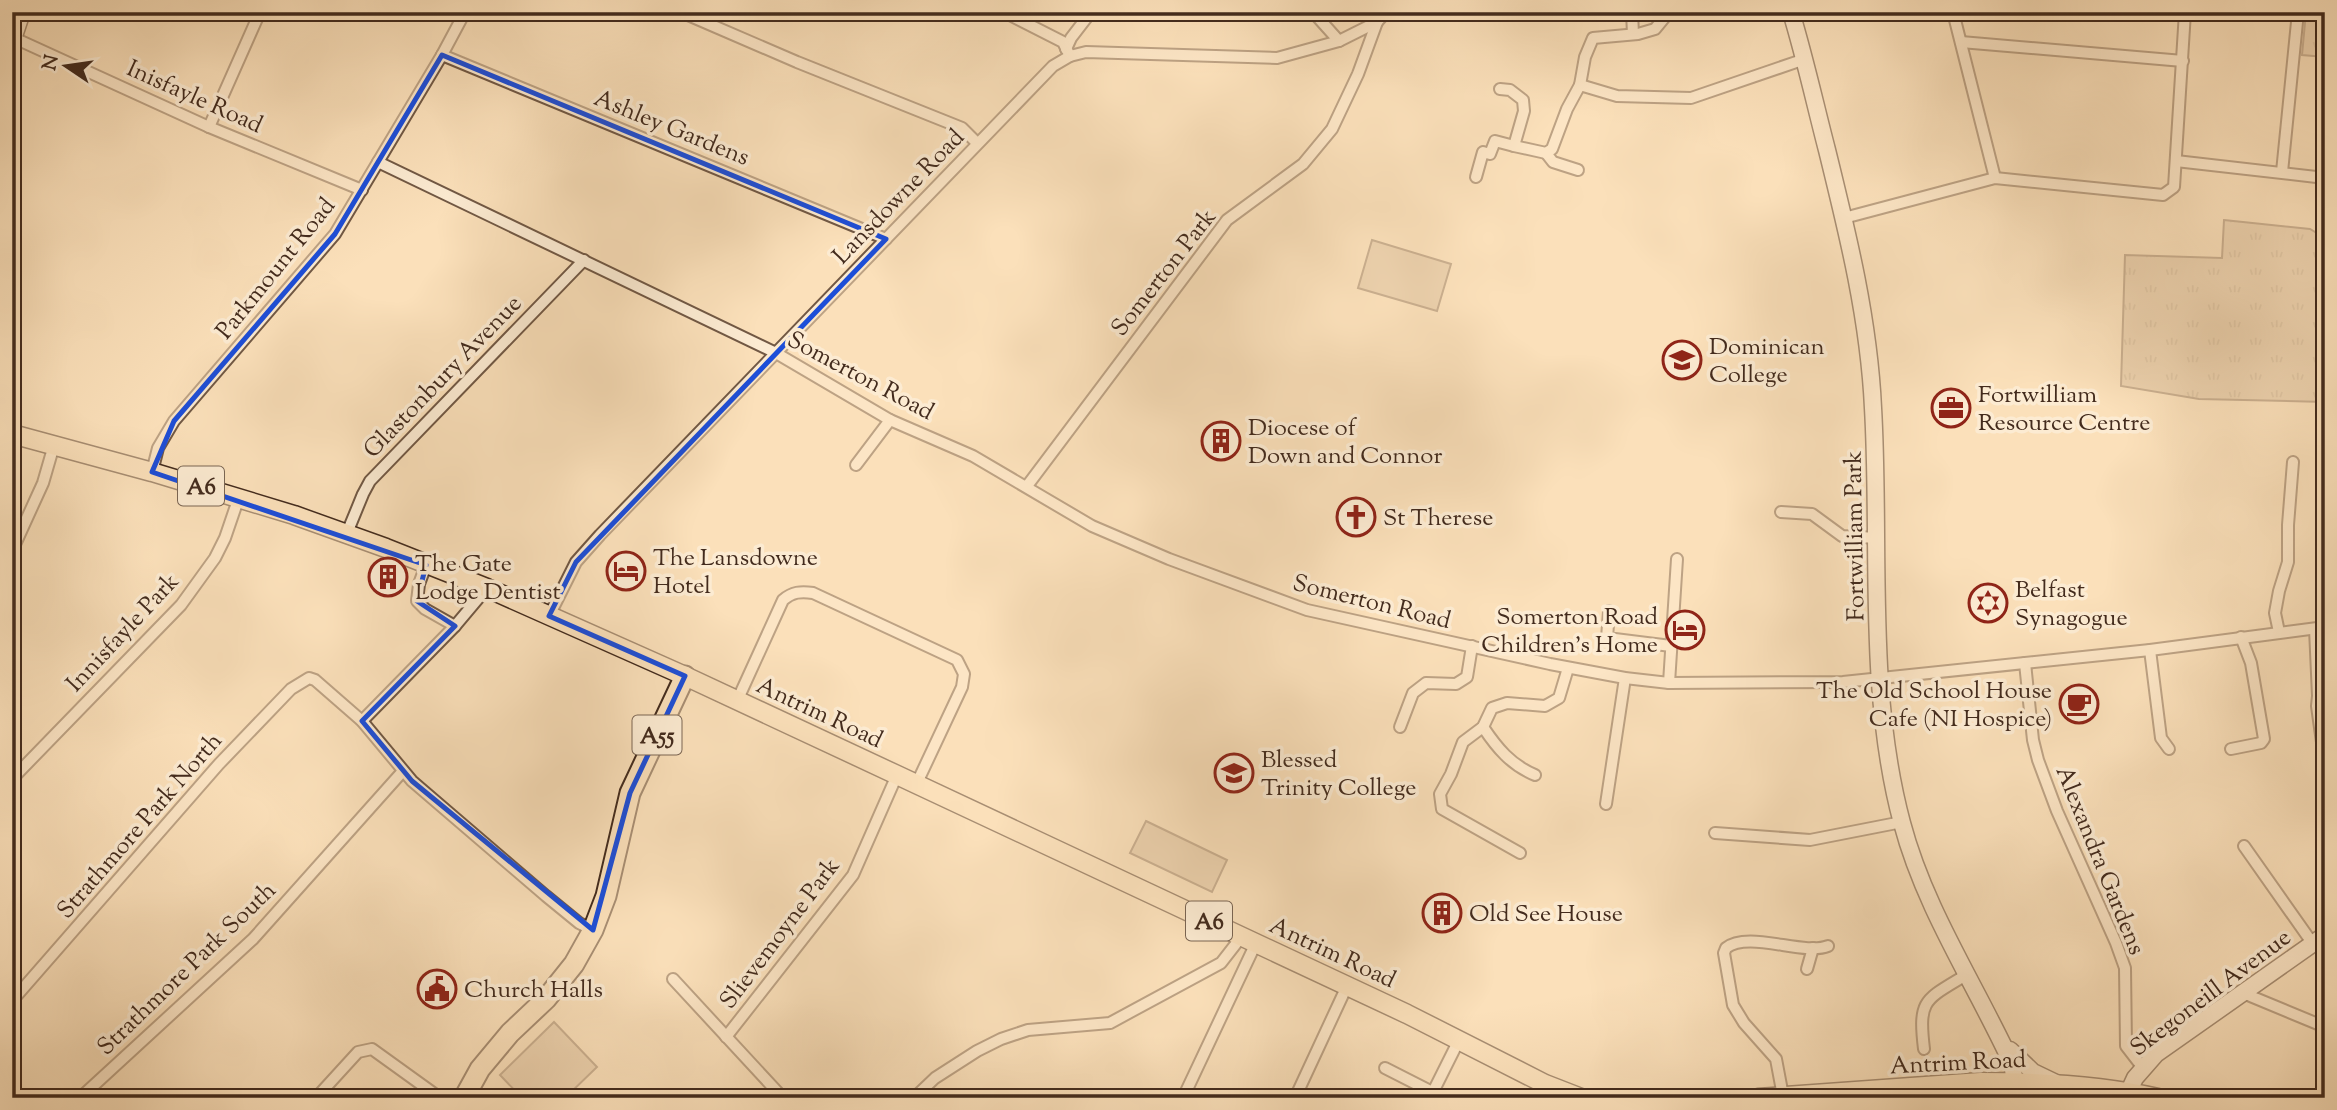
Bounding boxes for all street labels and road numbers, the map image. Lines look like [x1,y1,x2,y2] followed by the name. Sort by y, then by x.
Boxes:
[121,53,268,143] street label: Inisfayle Road
[588,82,754,175] street label: Ashley Gardens
[826,122,973,273] street label: Lansdowne Road
[209,191,345,347] street label: Parkmount Road
[1104,202,1225,344] street label: Somerton Park
[356,288,530,467] street label: Glastonbury Avenue
[781,324,940,430] street label: Somerton Road
[1838,451,1874,621] street label: Fortwilliam Park
[178,466,224,506] road number: A6
[59,566,188,701] street label: Innisfayle Park
[1289,567,1455,639] street label: Somerton Road
[750,670,889,758] street label: Antrim Road
[632,716,682,754] road number: A55
[50,726,231,927] street label: Strathmore Park North
[2046,761,2153,960] street label: Alexandra Gardens
[712,851,849,1017] street label: Slievemoyne Park
[90,875,285,1064] street label: Strathmore Park South
[1186,902,1232,940] road number: A6
[1263,910,1402,998] street label: Antrim Road
[2124,922,2299,1065] street label: Skegoneill Avenue
[1889,1043,2028,1085] street label: Antrim Road

